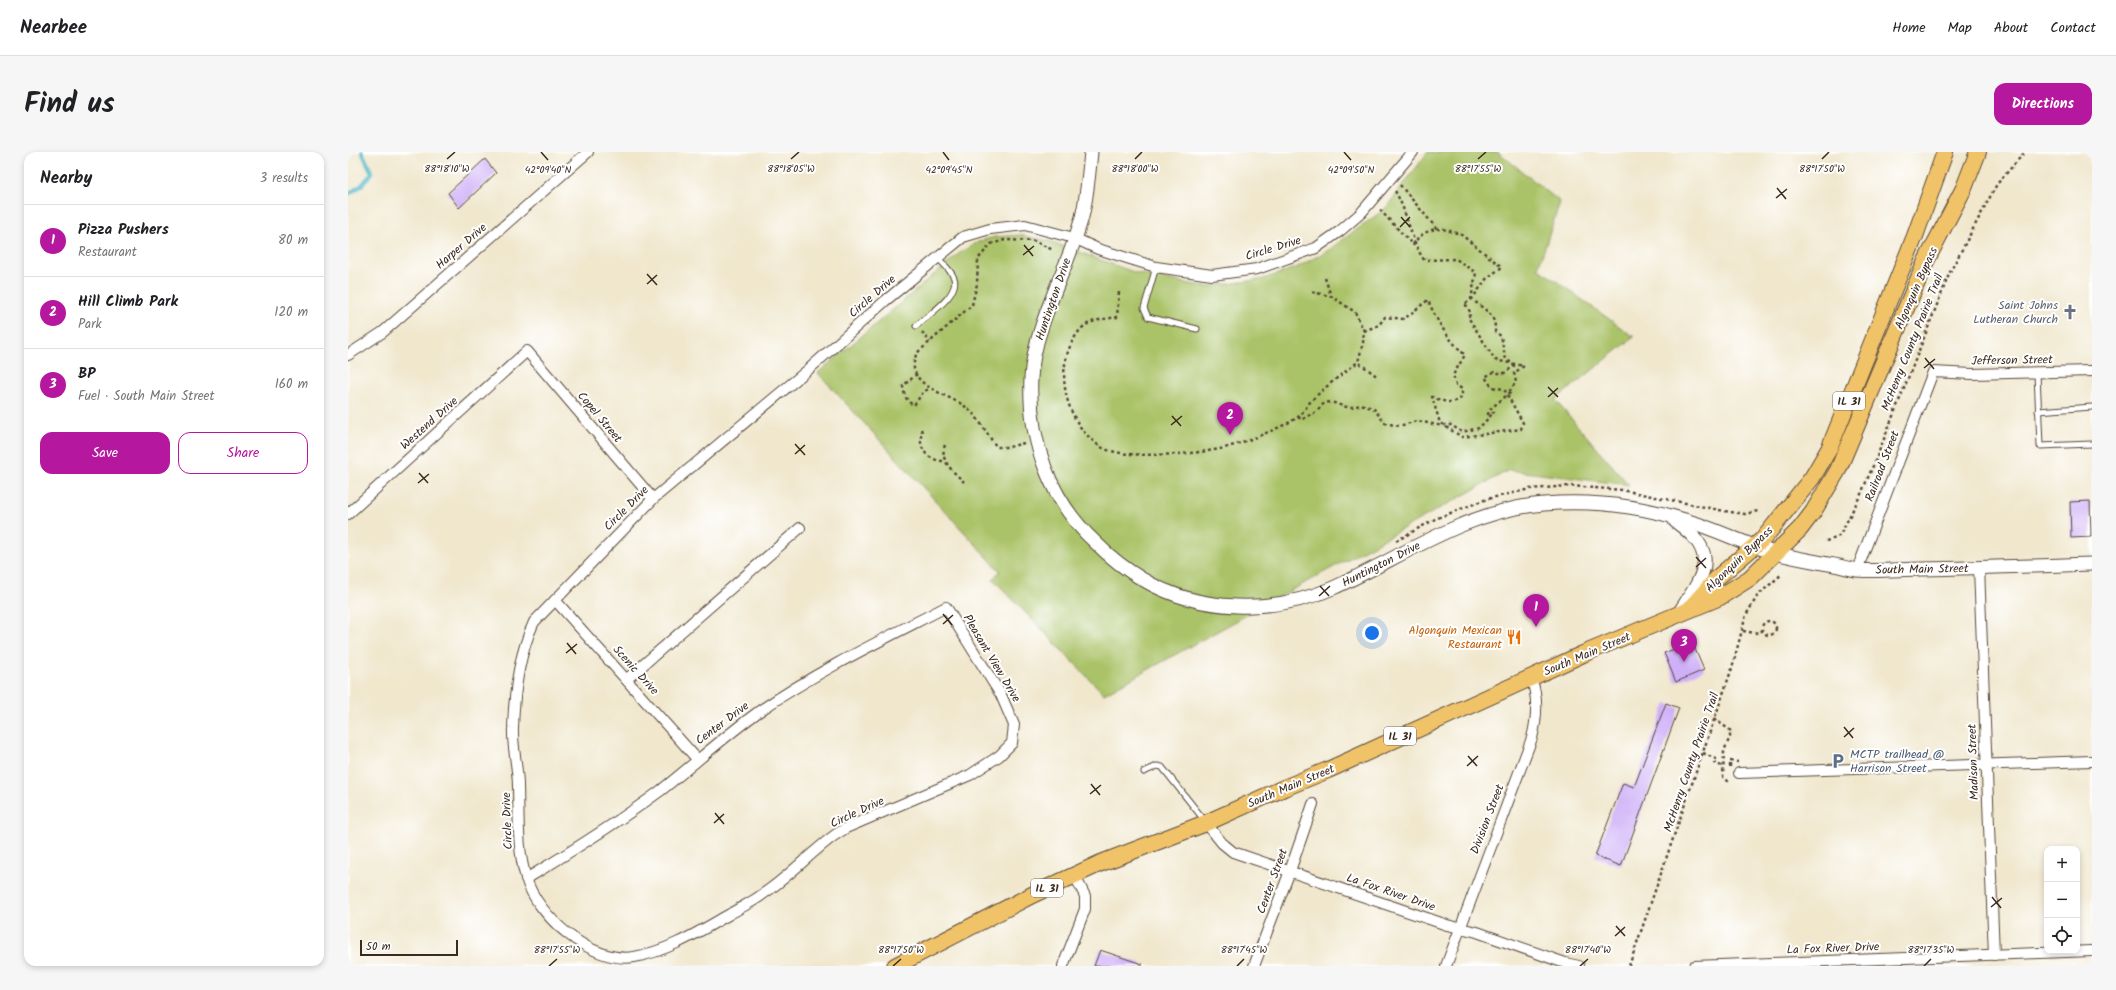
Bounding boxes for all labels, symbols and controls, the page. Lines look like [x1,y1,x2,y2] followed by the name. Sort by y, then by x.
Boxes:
[20,13,87,43] text: Nearbee
[1892,17,1926,39] text: Home
[1948,17,1972,39] text: Map
[1994,17,2028,39] text: About
[2050,17,2096,39] text: Contact
[24,82,115,127] text: Find us
[1994,83,2092,125] button: Directions
[424,161,470,177] text: 88°18'10"W
[767,161,815,177] text: 88°18'05"W
[1111,161,1159,177] text: 88°18'00"W
[1455,161,1501,177] text: 88°17'55"W
[1799,161,1845,177] text: 88°17'50"W
[525,162,572,178] text: 42°09'40"N
[926,162,973,178] text: 42°09'45"N
[1328,162,1374,178] text: 42°09'50"N
[40,165,92,192] text: Nearby
[260,168,308,189] text: 3 results
[78,218,169,242] text: Pizza Pushers
[431,218,492,274] street label: Harper Drive
[51,230,55,251] text: 1
[278,230,308,251] text: 80 m
[1243,231,1304,266] street label: Circle Drive
[78,242,137,263] text: Restaurant
[1890,244,1943,332] street label: Algonquin Bypass
[1030,255,1077,343] street label: Huntington Drive
[844,270,901,322] street label: Circle Drive
[1876,271,1949,414] street label: McHenry County Prairie Trail
[78,290,178,314] text: Hill Climb Park
[1973,296,2058,329] place label: Saint Johns Lutheran Church
[49,302,57,323] text: 2
[274,302,308,323] text: 120 m
[2061,303,2079,321] church icon: Saint Johns Lutheran Church
[78,314,102,335] text: Park
[1971,350,2053,371] street label: Jefferson Street
[78,362,96,386] text: BP
[49,374,57,395] text: 3
[275,374,308,395] text: 160 m
[78,386,214,407] text: Fuel · South Main Street
[572,387,627,447] street label: Copel Street
[396,392,463,455] street label: Westend Drive
[1833,392,1865,410] road number: IL 31
[1217,402,1243,435] pin: 2
[1860,428,1905,504] street label: Railroad Street
[40,432,170,474] button: Save
[178,432,308,474] button: Share
[599,481,654,535] street label: Circle Drive
[1701,522,1778,597] street label: Algonquin Bypass
[1339,536,1424,592] street label: Huntington Drive
[1875,559,1969,580] street label: South Main Street
[1523,594,1549,627] pin: 1
[958,611,1026,706] street label: Pleasant View Drive
[1408,621,1502,654] place label: Algonquin Mexican Restaurant
[1362,623,1382,643] your location
[1541,627,1634,681] street label: South Main Street
[1505,628,1523,646] restaurant icon: Algonquin Mexican Restaurant
[1671,629,1697,662] pin: 3
[608,641,664,700] street label: Scenic Drive
[1659,690,1724,835] street label: McHenry County Prairie Trail
[691,697,754,750] street label: Center Drive
[1963,723,1984,800] street label: Madison Street
[1384,727,1416,745] road number: IL 31
[1850,745,1944,778] place label: MCTP trailhead @ Harrison Street
[1829,752,1847,770] parking icon: MCTP trailhead @ Harrison Street
[1245,759,1338,813] street label: South Main Street
[1465,781,1510,857] street label: Division Street
[497,791,518,850] street label: Circle Drive
[827,791,888,833] street label: Circle Drive
[1252,846,1293,916] street label: Center Street
[2044,846,2080,954] map controls
[2044,846,2080,882] button: +
[1344,868,1438,917] street label: La Fox River Drive
[1031,879,1063,897] road number: IL 31
[2044,882,2080,918] button: −
[2044,918,2080,954] button: locate
[1786,937,1880,960] street label: La Fox River Drive
[360,938,458,957] scale bar
[366,938,391,956] text: 50 m
[534,942,580,958] text: 88°17'55"W
[878,942,924,958] text: 88°17'50"W
[1221,942,1267,958] text: 88°17'45"W
[1565,942,1611,958] text: 88°17'40"W
[1908,942,1955,958] text: 88°17'35"W

